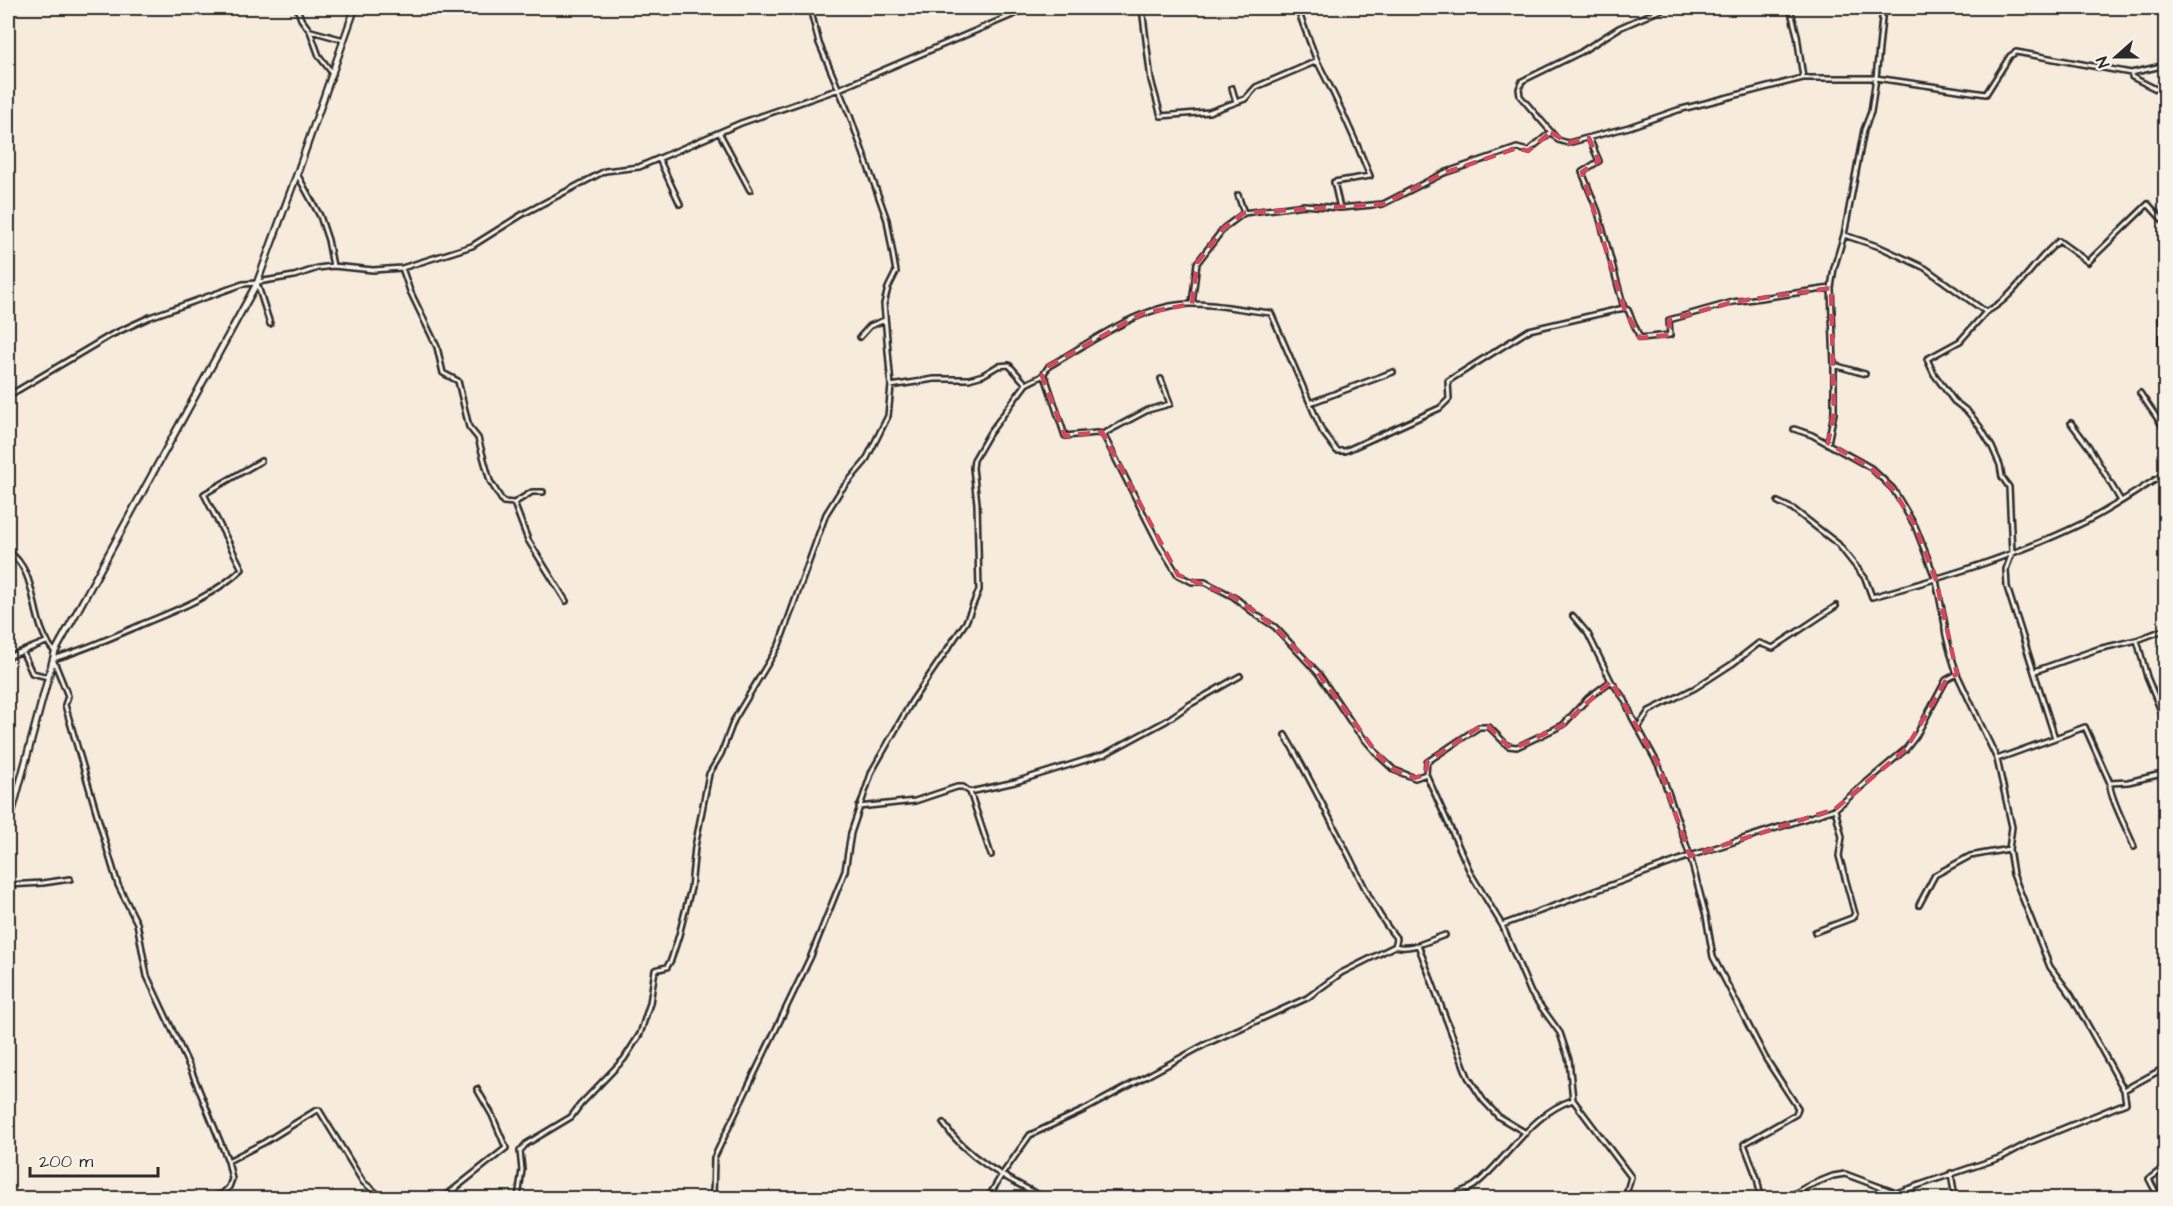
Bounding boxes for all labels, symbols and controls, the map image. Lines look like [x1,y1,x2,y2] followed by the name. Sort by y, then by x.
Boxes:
[2086,27,2146,87] north arrow
[2091,53,2115,71] text: N
[30,1140,158,1178] scale bar
[39,1149,93,1174] text: 200 m

